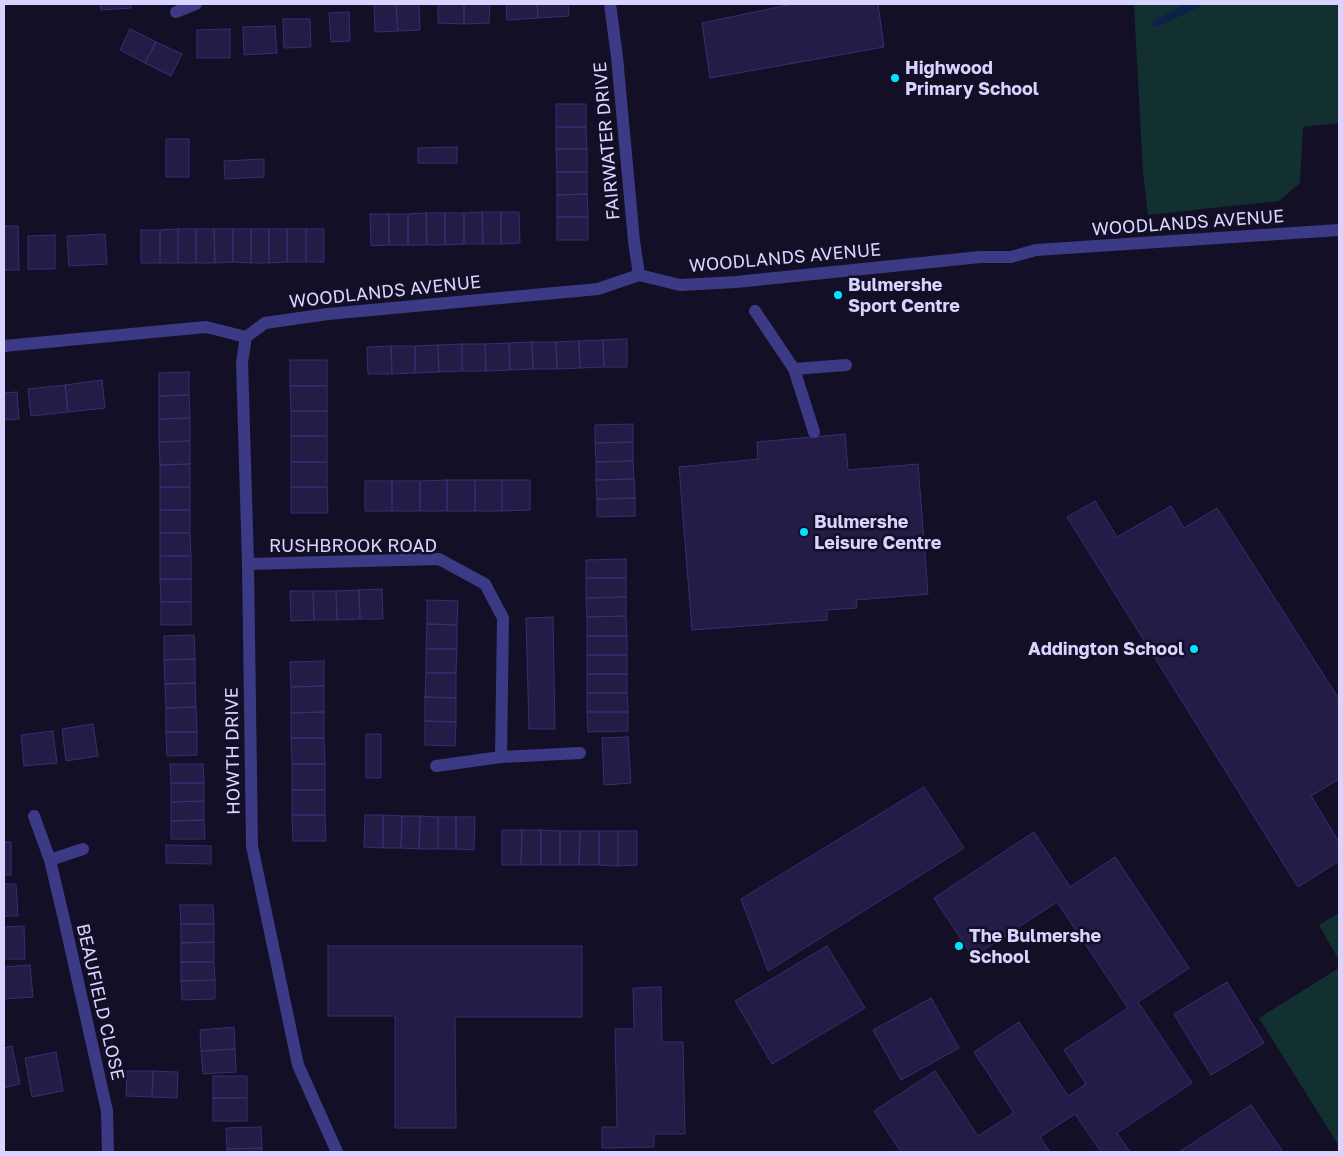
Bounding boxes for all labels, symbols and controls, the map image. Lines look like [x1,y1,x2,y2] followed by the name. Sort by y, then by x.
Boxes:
[905,57,1039,100] place label: Highwood Primary School
[589,61,625,221] street label: FAIRWATER DRIVE
[889,72,901,84] marker: Highwood Primary School
[1091,206,1285,240] street label: WOODLANDS AVENUE
[688,239,882,277] street label: WOODLANDS AVENUE
[288,271,482,313] street label: WOODLANDS AVENUE
[848,274,960,316] place label: Bulmershe Sport Centre
[832,289,844,301] marker: Bulmershe Sport Centre
[814,511,941,554] place label: Bulmershe Leisure Centre
[798,526,810,538] marker: Bulmershe Leisure Centre
[269,535,437,557] street label: RUSHBROOK ROAD
[1028,638,1184,660] place label: Addington School
[1188,643,1200,655] marker: Addington School
[221,687,245,815] street label: HOWTH DRIVE
[71,922,129,1082] street label: BEAUFIELD CLOSE
[969,925,1101,968] place label: The Bulmershe School
[953,940,965,952] marker: The Bulmershe School

